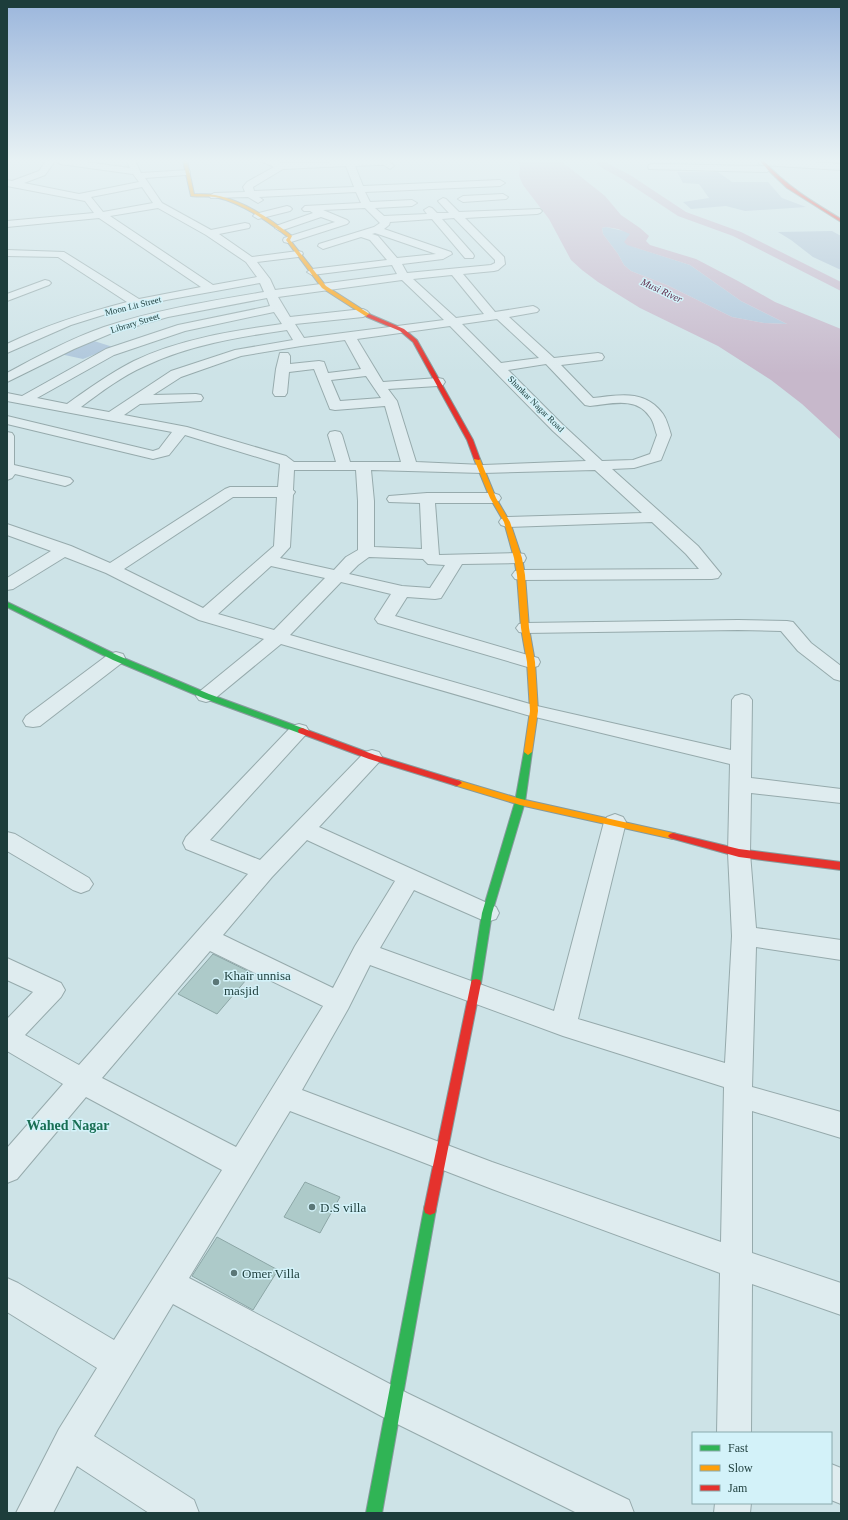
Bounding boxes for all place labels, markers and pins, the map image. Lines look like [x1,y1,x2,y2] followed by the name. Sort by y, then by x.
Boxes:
[224,968,291,998] place label: Khair unnisa masjid
[211,977,221,987] marker: Khair unnisa masjid
[320,1200,366,1215] place label: D.S villa
[307,1202,317,1212] marker: D.S villa
[242,1266,300,1281] place label: Omer Villa
[229,1268,239,1278] marker: Omer Villa

